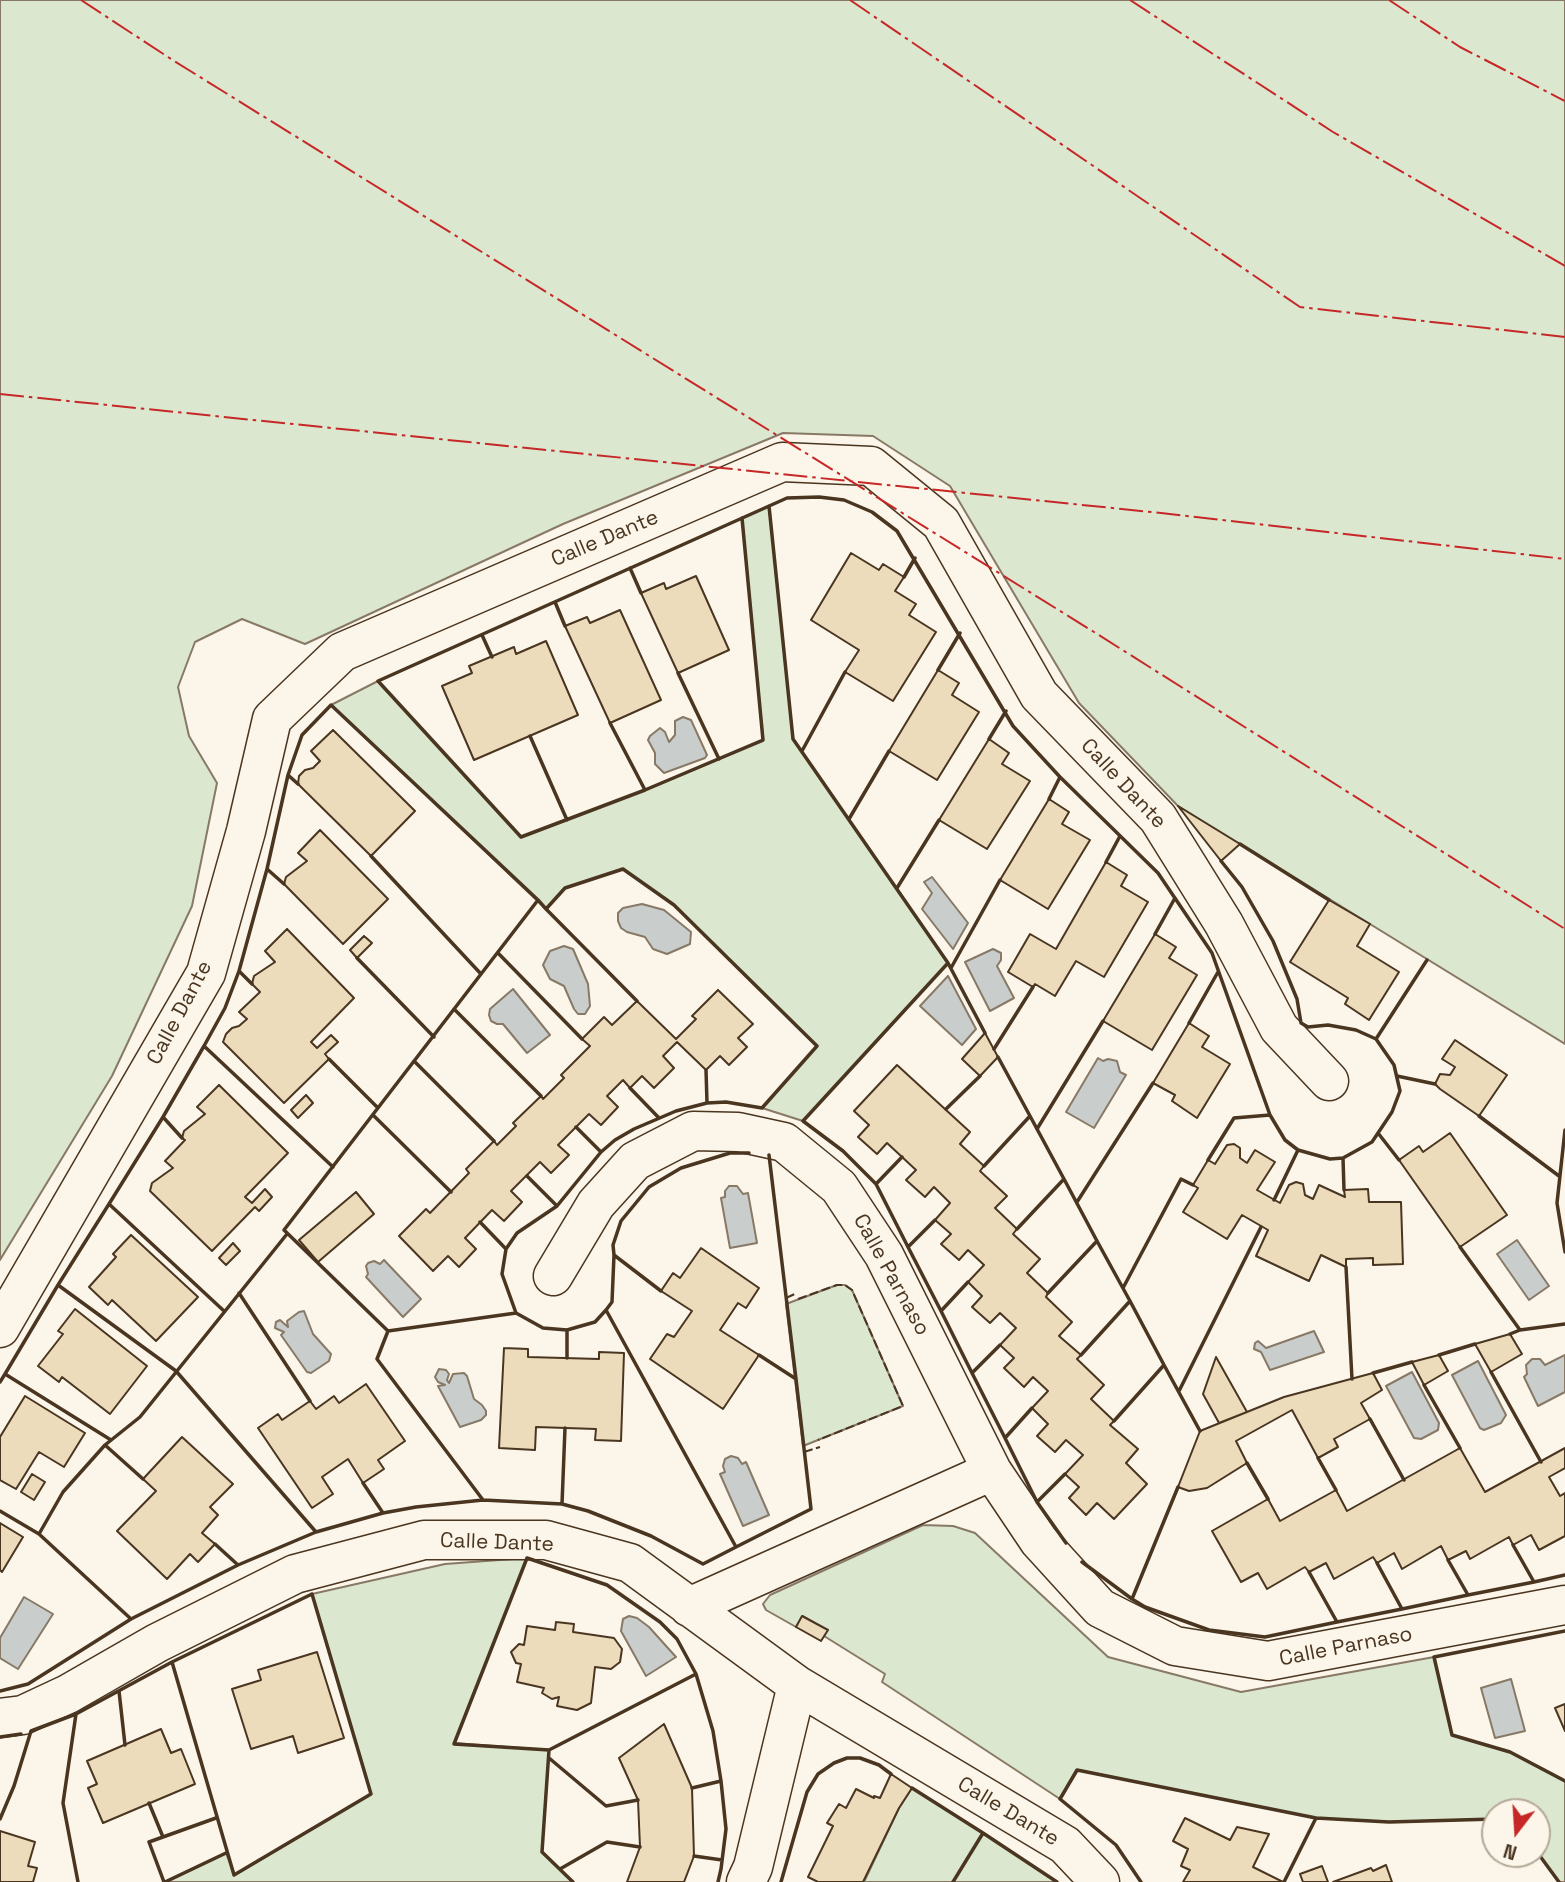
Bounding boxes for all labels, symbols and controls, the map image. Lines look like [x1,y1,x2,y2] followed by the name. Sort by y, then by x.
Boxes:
[548,505,662,573] street label: Calle Dante
[1075,734,1171,834] street label: Calle Dante
[142,957,218,1069] street label: Calle Dante
[847,1210,935,1340] street label: Calle Parnaso
[440,1528,554,1558] street label: Calle Dante
[1277,1622,1415,1672] street label: Calle Parnaso
[953,1772,1063,1852] street label: Calle Dante
[1481,1798,1551,1868] north arrow
[1501,1838,1520,1865] text: N

